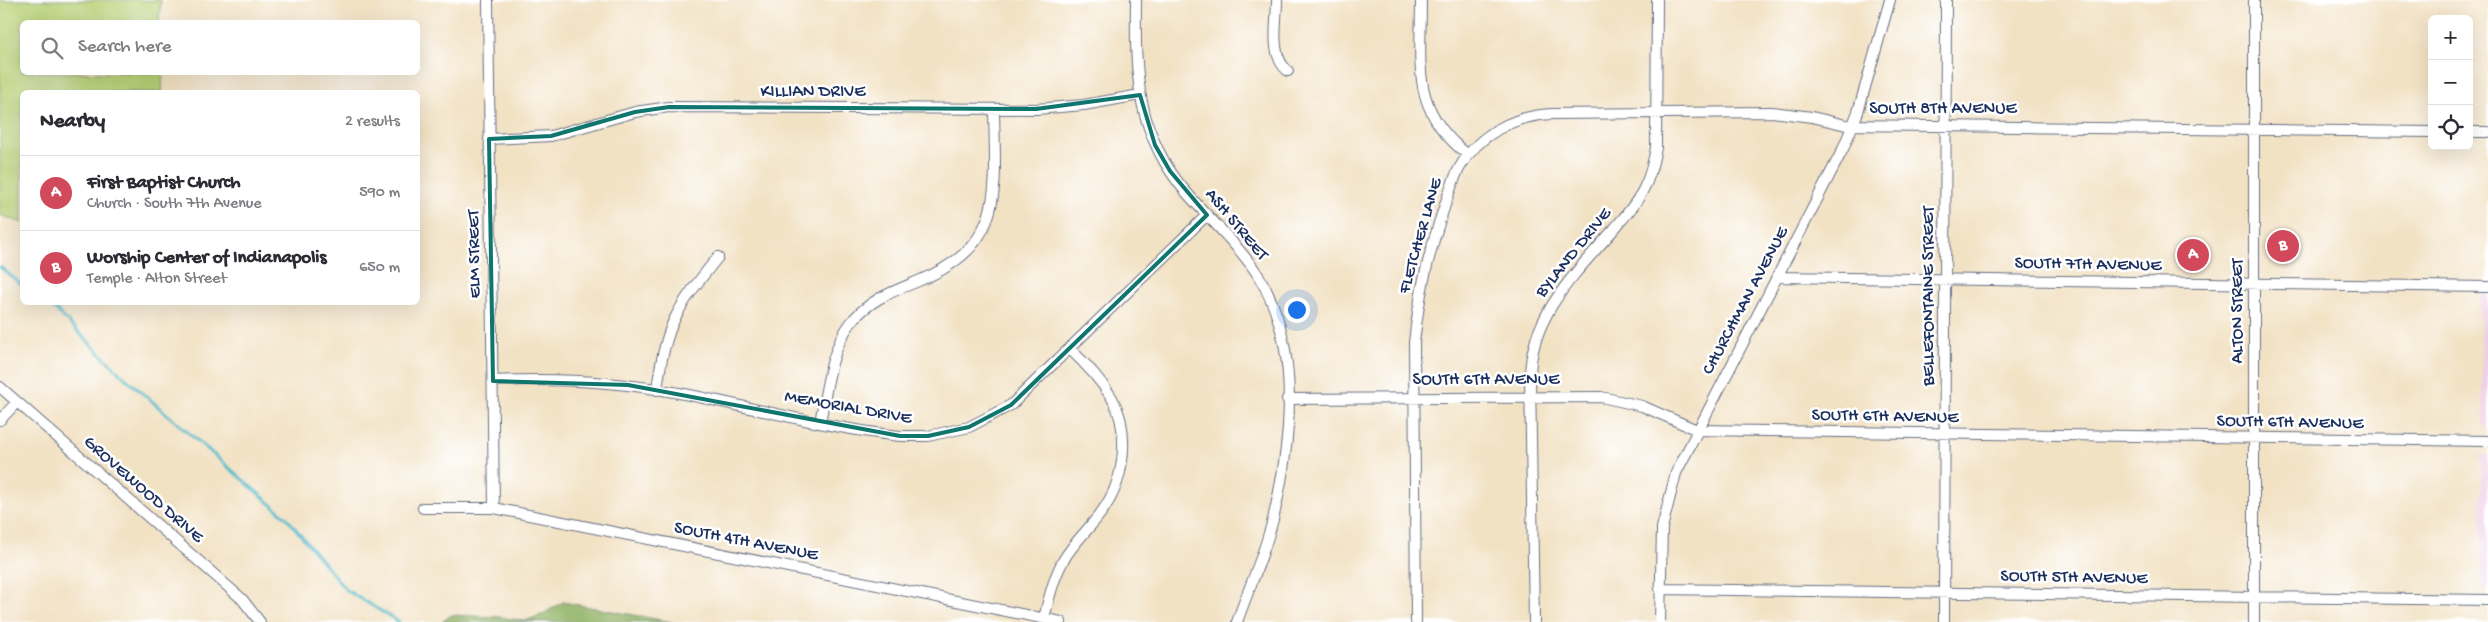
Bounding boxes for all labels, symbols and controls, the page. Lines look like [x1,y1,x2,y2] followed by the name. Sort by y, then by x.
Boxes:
[2428,15,2473,150] map controls
[2428,15,2473,60] button: +
[20,20,420,75] search box
[38,34,66,62] icon: search
[78,36,172,59] text: Search here
[2428,60,2473,105] button: −
[760,82,866,103] street label: KILLIAN DRIVE
[1869,99,2018,120] street label: SOUTH 8TH AVENUE
[2428,105,2473,150] button: locate
[40,110,105,135] text: Nearby
[345,113,400,132] text: 2 results
[87,172,240,195] text: First Baptist Church
[1394,175,1448,297] street label: FLETCHER LANE
[51,184,61,203] text: A
[359,184,400,203] text: 590 m
[1200,185,1273,266] street label: ASH STREET
[87,195,262,214] text: Church · South 7th Avenue
[1531,203,1617,303] street label: BYLAND DRIVE
[1919,205,1940,387] street label: BELLEFONTAINE STREET
[464,208,486,298] street label: ELM STREET
[1698,223,1794,378] street label: CHURCHMAN AVENUE
[2267,227,2299,265] pin: B
[2177,236,2209,274] pin: A
[87,247,327,270] text: Worship Center of Indianapolis
[2014,253,2162,277] street label: SOUTH 7TH AVENUE
[2228,257,2249,364] street label: ALTON STREET
[52,259,60,278] text: B
[359,259,400,278] text: 650 m
[87,270,227,289] text: Temple · Alton Street
[1284,297,1310,323] your location
[1413,370,1560,391] street label: SOUTH 6TH AVENUE
[783,386,914,430] street label: MEMORIAL DRIVE
[1811,405,1959,429] street label: SOUTH 6TH AVENUE
[2216,411,2364,435] street label: SOUTH 6TH AVENUE
[79,432,208,548] street label: GROVEWOOD DRIVE
[672,518,821,566] street label: SOUTH 4TH AVENUE
[2000,566,2149,590] street label: SOUTH 5TH AVENUE

